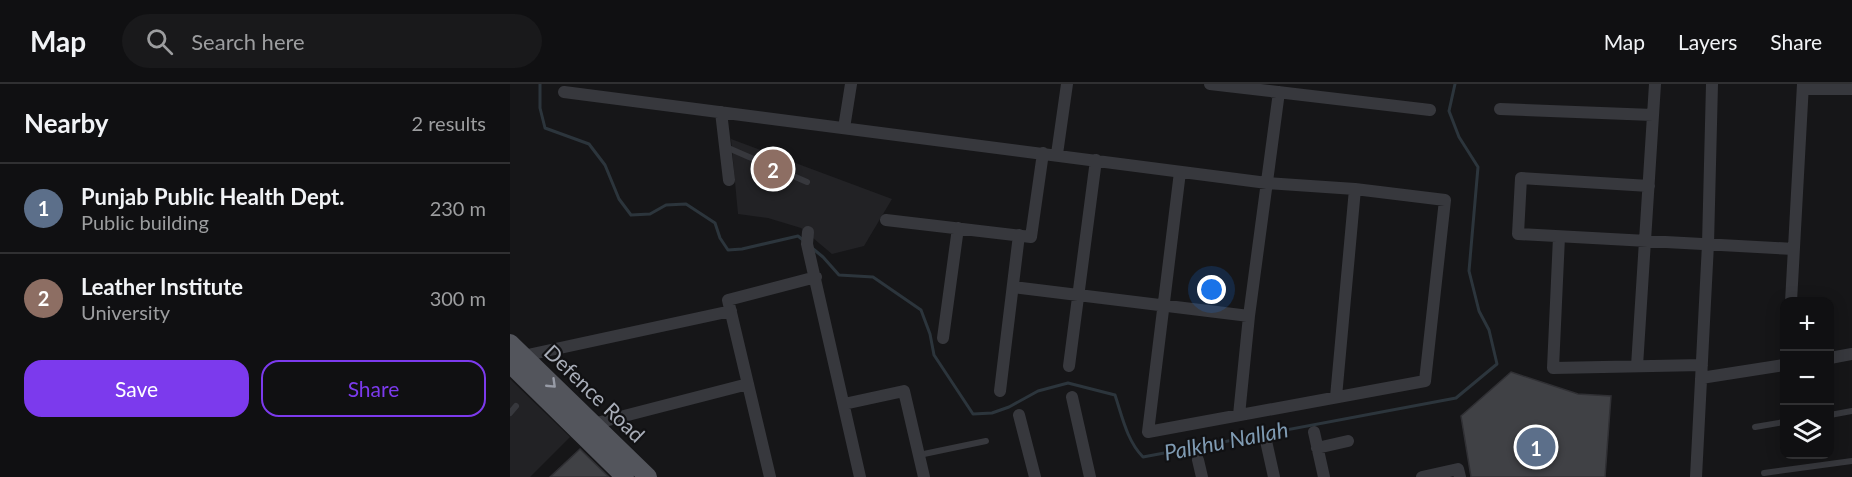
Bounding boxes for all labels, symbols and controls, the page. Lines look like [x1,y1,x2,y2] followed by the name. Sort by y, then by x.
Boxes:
[122,14,542,68] search box
[30,24,86,58] text: Map
[143,25,176,58] icon: search
[191,28,305,55] text: Search here
[1604,29,1645,54] text: Map
[1678,29,1737,54] text: Layers
[1770,29,1822,54] text: Share
[24,107,109,139] text: Nearby
[411,111,486,135] text: 2 results
[754,146,792,191] pin: 2
[81,183,344,210] text: Punjab Public Health Dept.
[38,196,49,220] text: 1
[430,196,486,220] text: 230 m
[81,210,209,234] text: Public building
[81,273,243,300] text: Leather Institute
[1197,275,1226,304] your location
[38,286,49,310] text: 2
[430,286,486,310] text: 300 m
[1780,297,1834,459] map controls
[1780,297,1834,351] button: +
[81,300,170,324] text: University
[540,339,650,447] street label: Defence Road
[1780,351,1834,405] button: −
[24,360,249,417] button: Save
[261,360,486,417] button: Share
[545,377,556,388] one-way arrow
[1780,405,1834,459] button: layers
[1162,415,1290,466] water label: Palkhu Nallah
[1516,424,1556,470] pin: 1

